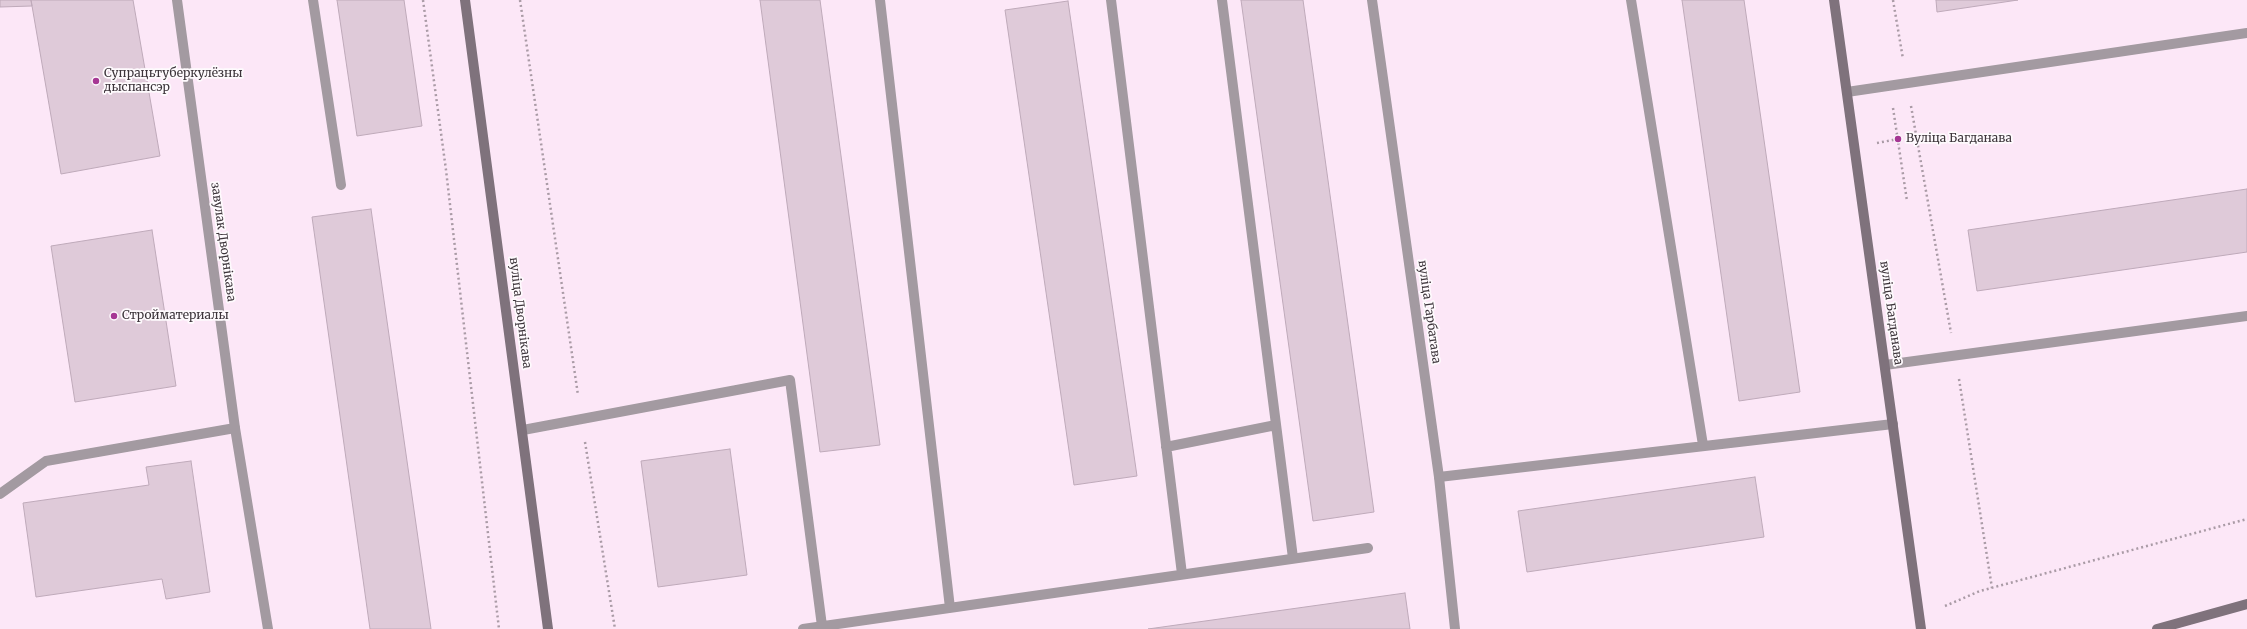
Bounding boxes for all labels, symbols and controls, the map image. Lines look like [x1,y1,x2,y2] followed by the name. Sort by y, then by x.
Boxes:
[104,67,242,95] place label: Супрацьтуберкулёзны дыспансэр
[91,76,101,86] marker: Супрацьтуберкулёзны дыспансэр
[1906,132,2012,146] place label: Вуліца Багданава
[1893,134,1903,144] marker: Вуліца Багданава
[207,181,239,303] street label: завулак Дворнікава
[506,257,534,369] street label: вуліца Дворнікава
[1415,259,1443,365] street label: вуліца Гарбатава
[1877,260,1905,366] street label: вуліца Багданава
[122,309,229,323] place label: Стройматериалы
[109,311,119,321] marker: Стройматериалы

